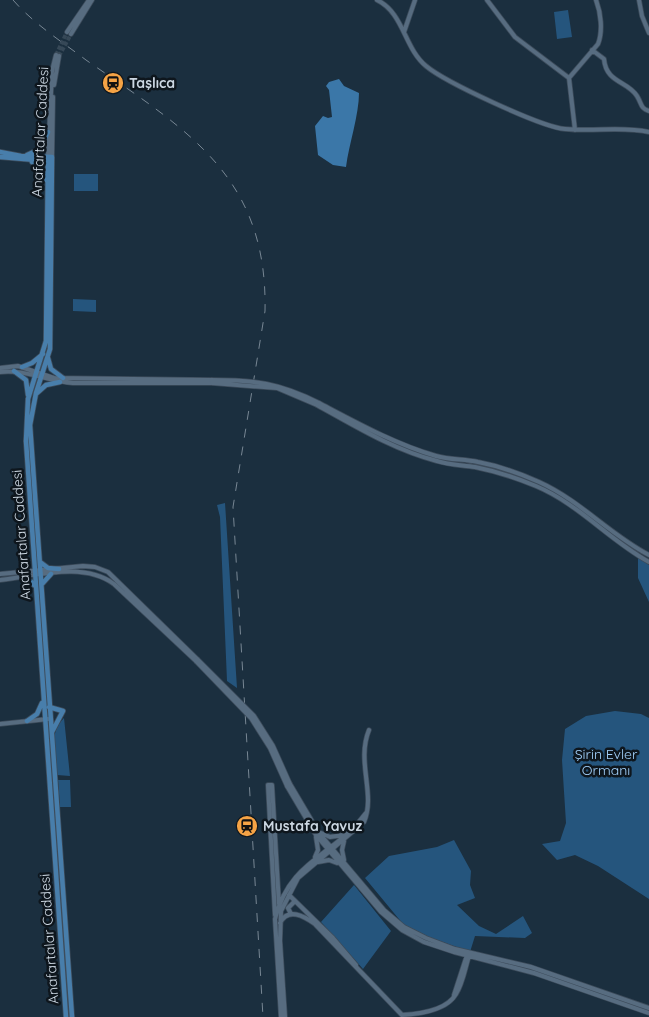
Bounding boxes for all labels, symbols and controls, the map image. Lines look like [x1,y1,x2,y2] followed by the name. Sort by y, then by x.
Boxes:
[28,66,52,198] street label: Anafartalar Caddesi
[101,71,125,95] station icon: Taşlıca
[129,74,175,92] place label: Taşlıca
[7,469,35,601] street label: Anafartalar Caddesi
[575,745,638,779] park label: Şirin Evler Ormanı
[235,814,259,838] station icon: Mustafa Yavuz
[263,817,362,835] place label: Mustafa Yavuz
[35,873,63,1005] street label: Anafartalar Caddesi

